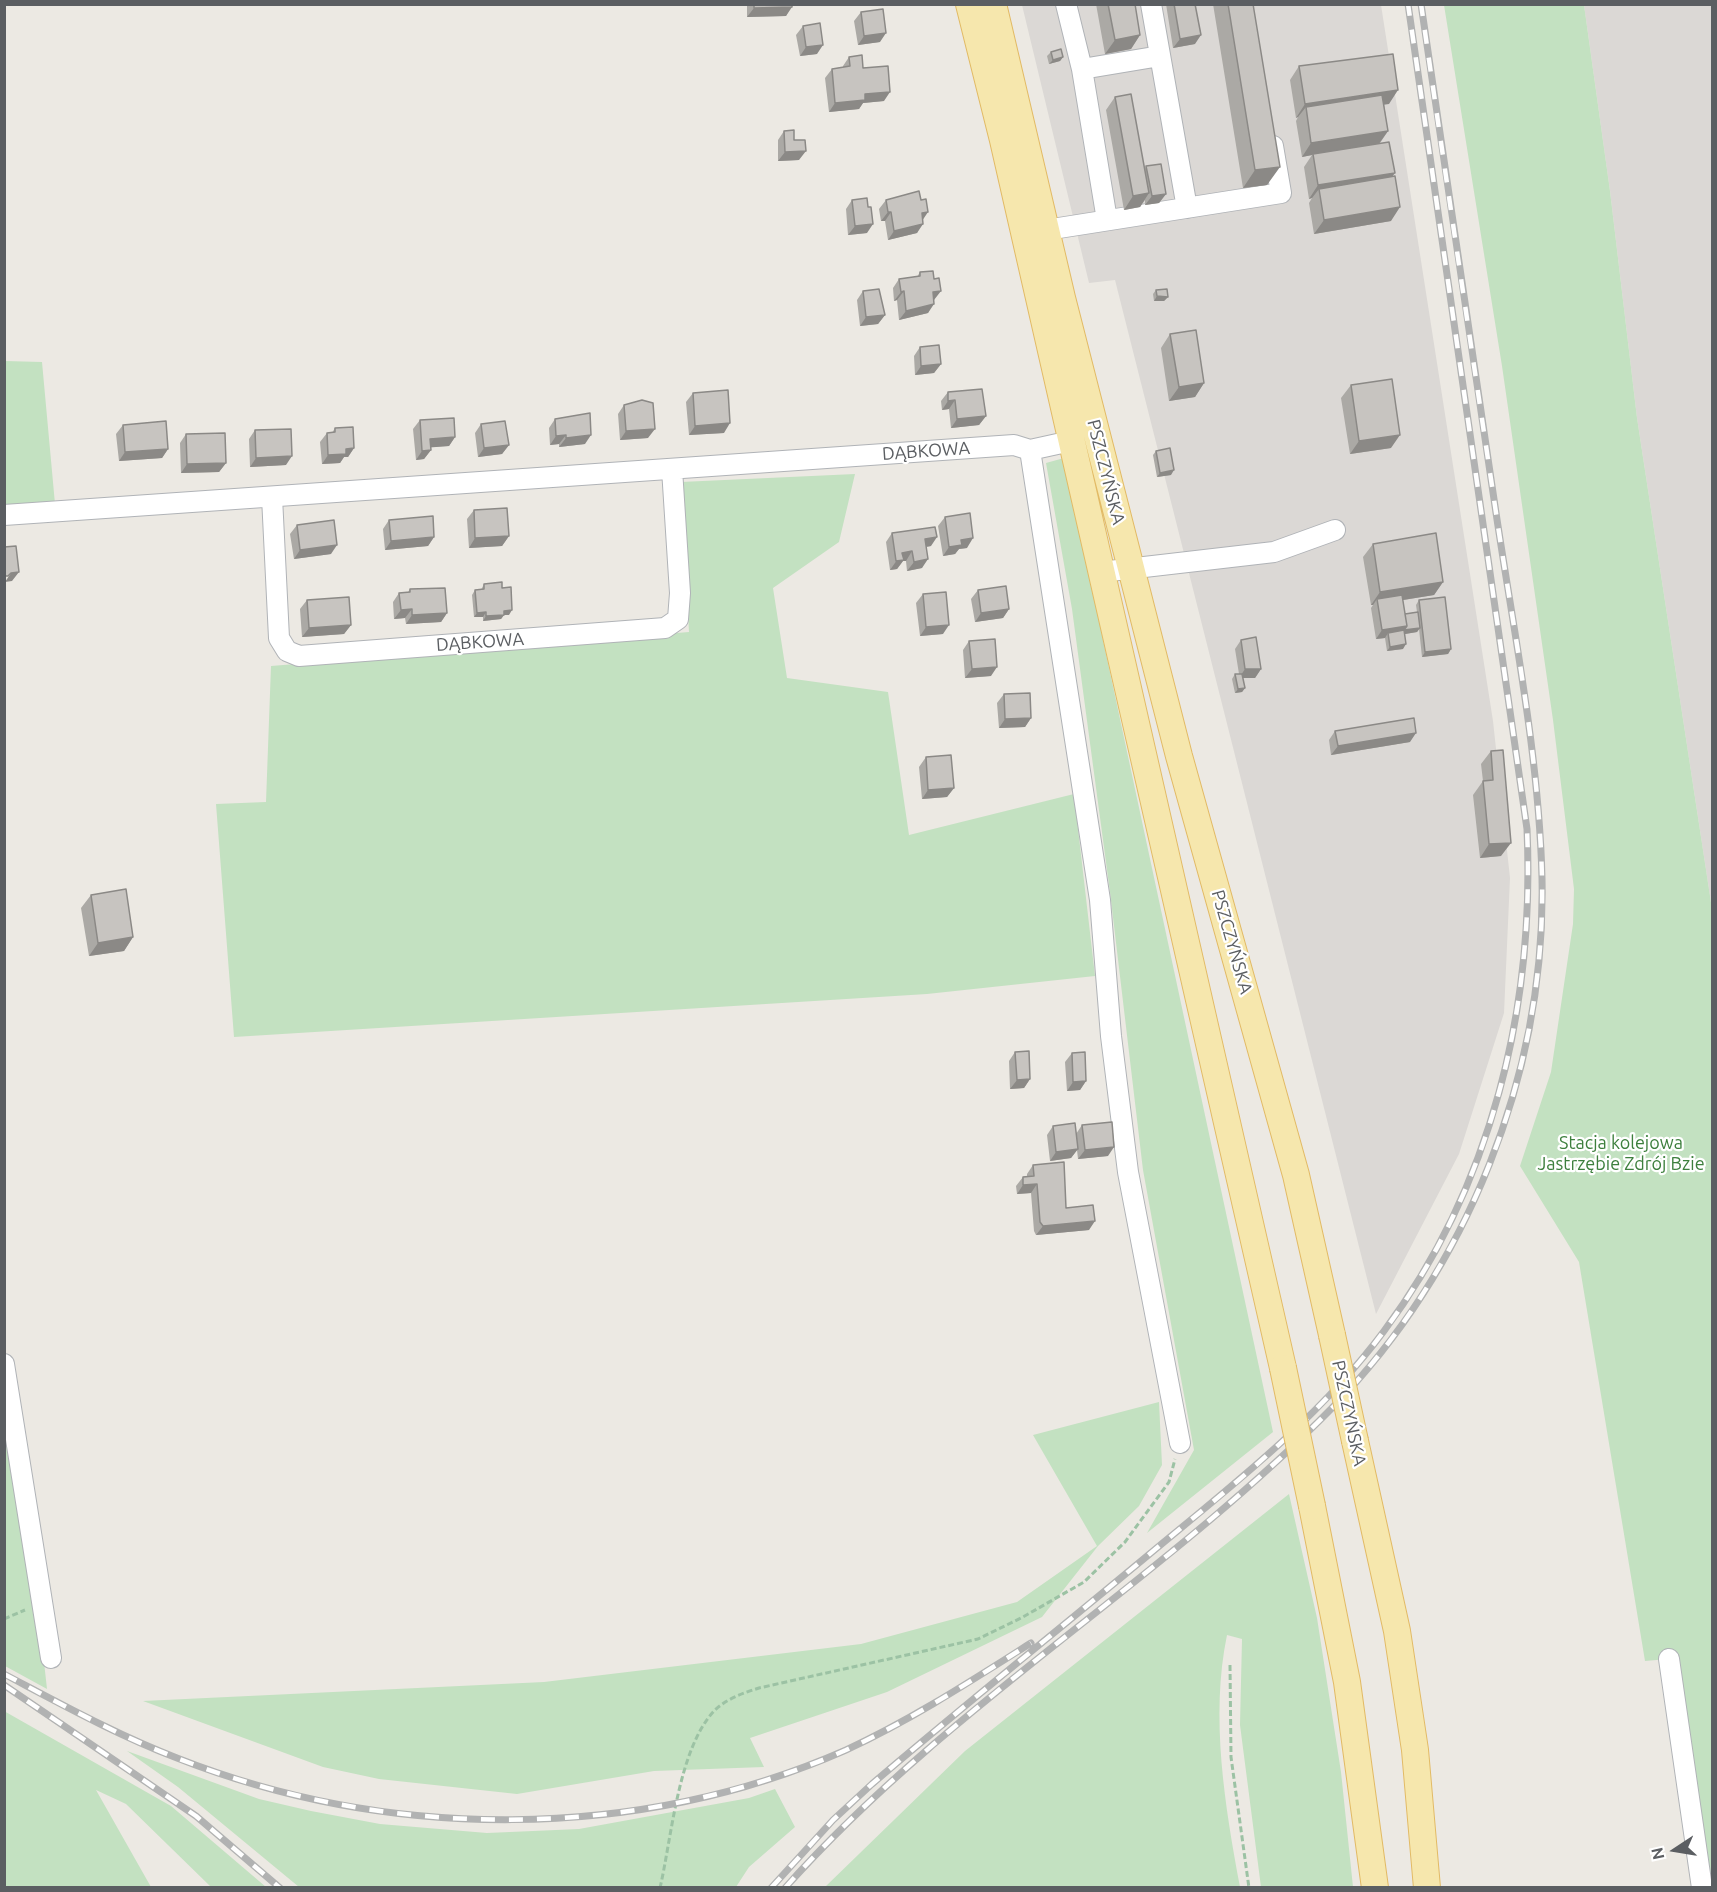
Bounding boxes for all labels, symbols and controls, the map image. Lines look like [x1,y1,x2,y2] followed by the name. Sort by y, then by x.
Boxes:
[1083,417,1129,527] street label: PSZCZYŃSKA
[881,437,971,465] street label: DĄBKOWA
[435,628,525,656] street label: DĄBKOWA
[1207,887,1257,997] street label: PSZCZYŃSKA
[1537,1132,1705,1174] park label: Stacja kolejowa Jastrzębie Zdrój Bzie
[1327,1358,1371,1468] street label: PSZCZYŃSKA
[1645,1820,1705,1880] north arrow
[1647,1846,1667,1861] text: N

